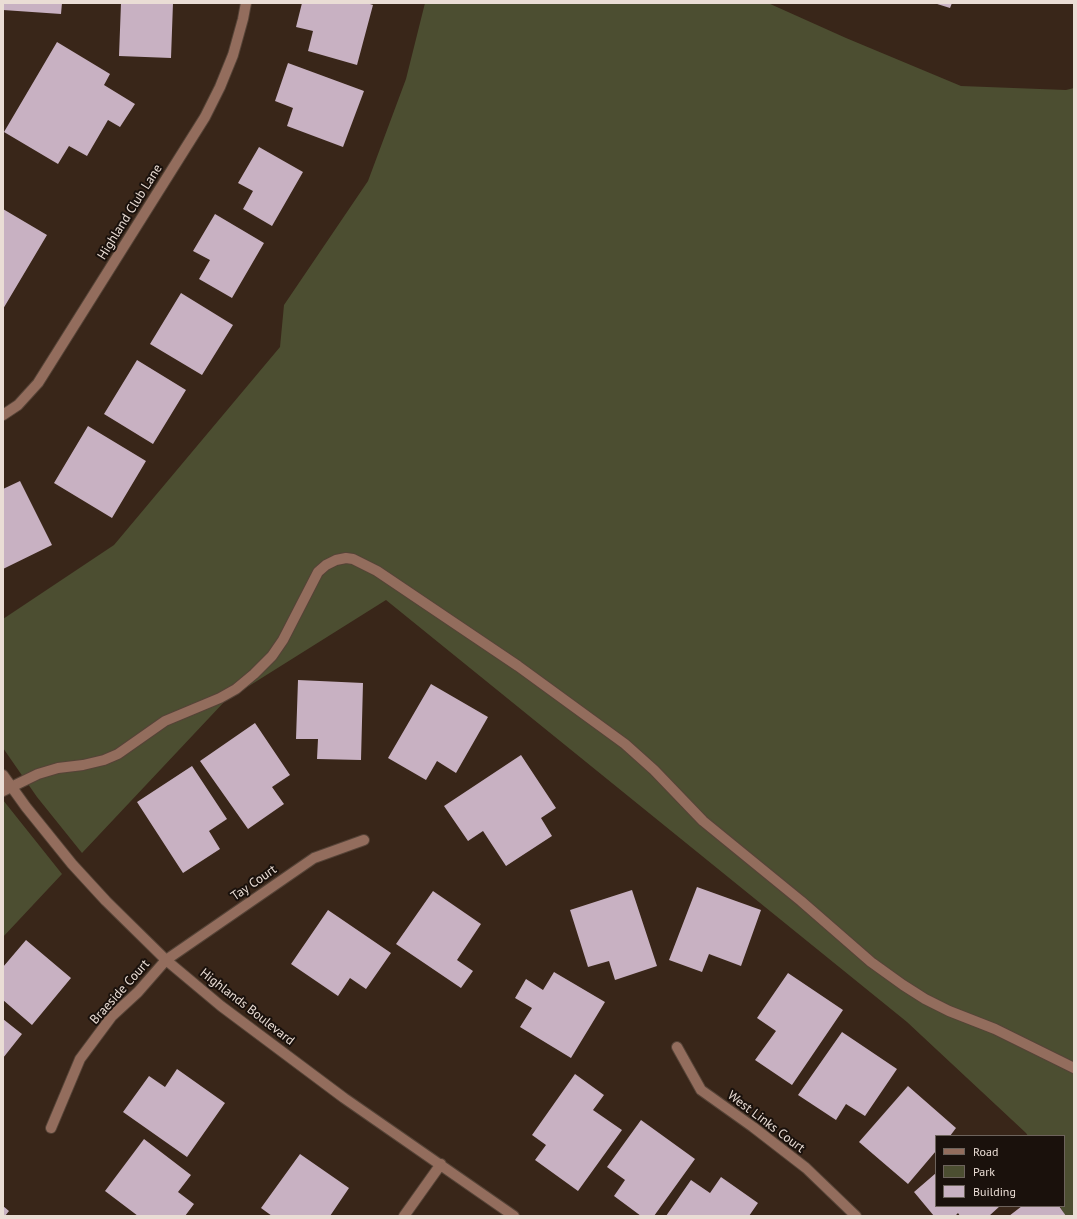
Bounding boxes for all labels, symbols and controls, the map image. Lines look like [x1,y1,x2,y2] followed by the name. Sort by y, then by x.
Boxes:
[94,161,166,263] street label: Highland Club Lane
[228,862,280,904] street label: Tay Court
[87,957,153,1027] street label: Braeside Court
[197,965,297,1049] street label: Highlands Boulevard
[724,1088,808,1156] street label: West Links Court
[935,1135,1065,1207] legend
[973,1144,998,1159] text: Road
[973,1164,995,1179] text: Park
[973,1184,1016,1199] text: Building

